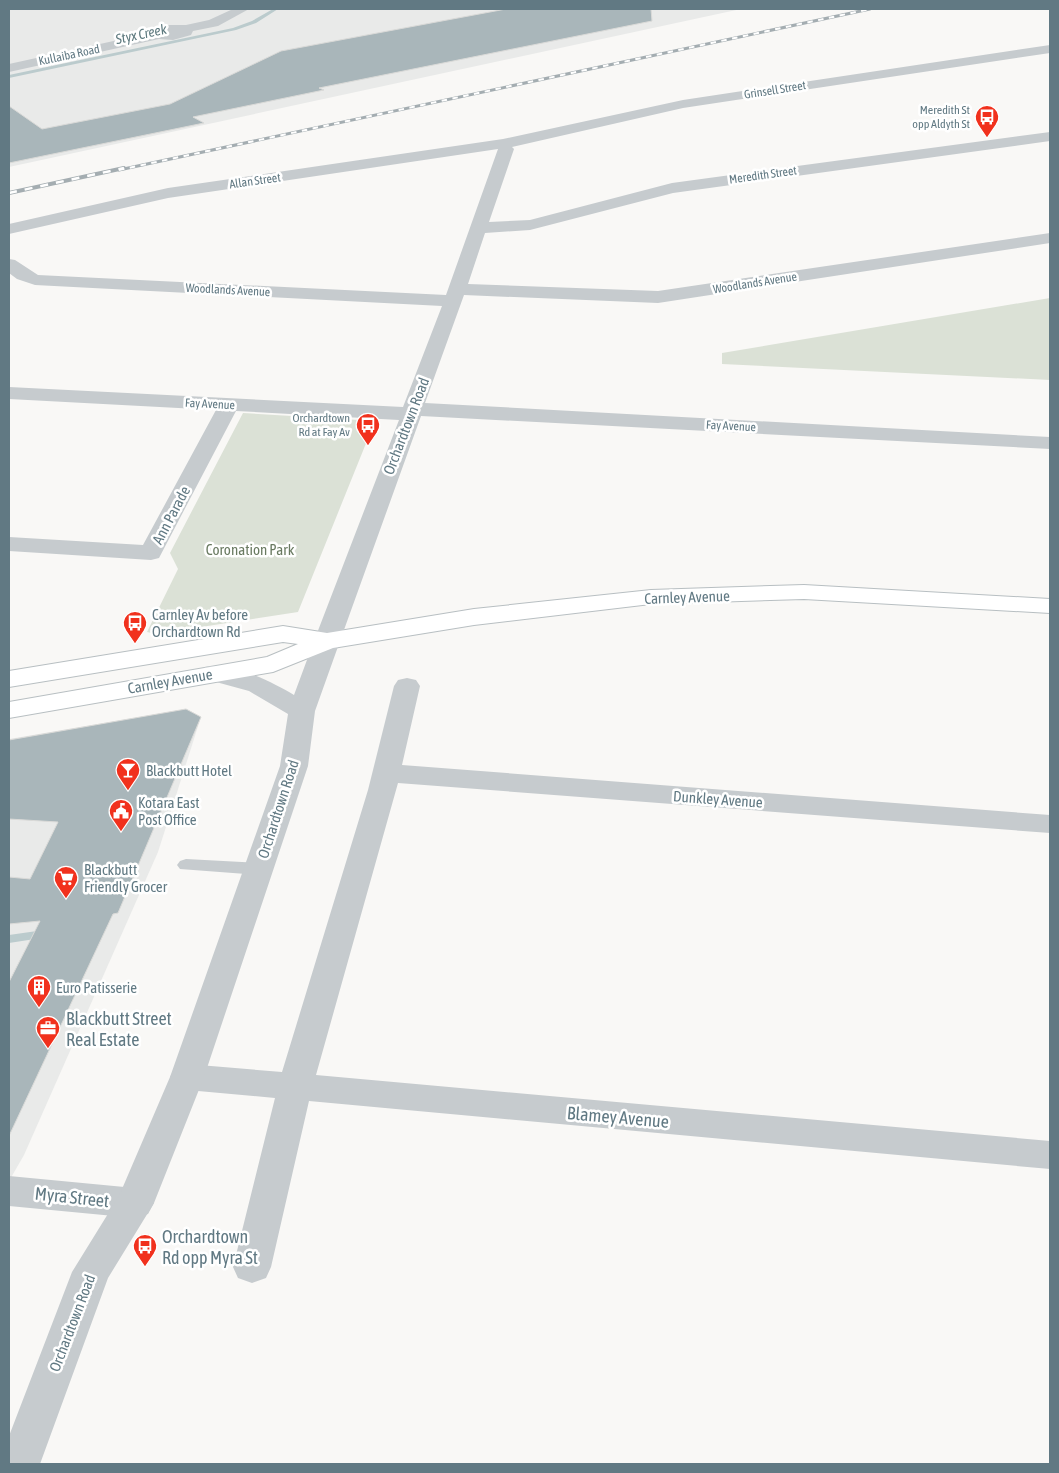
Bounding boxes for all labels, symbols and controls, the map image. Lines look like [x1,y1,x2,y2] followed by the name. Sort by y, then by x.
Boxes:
[113,21,169,47] water label: Styx Creek
[37,42,101,68] street label: Kullaiba Road
[743,78,807,102] street label: Grinsell Street
[912,103,971,131] place label: Meredith St opp Aldyth St
[974,104,1000,138] bus stop icon: Meredith St opp Aldyth St
[728,163,798,187] street label: Meredith Street
[228,170,282,192] street label: Allan Street
[712,269,798,297] street label: Woodlands Avenue
[185,281,271,299] street label: Woodlands Avenue
[380,375,432,477] street label: Orchardtown Road
[185,396,235,412] street label: Fay Avenue
[293,411,350,439] place label: Orchardtown Rd at Fay Av
[355,412,381,446] bus stop icon: Orchardtown Rd at Fay Av
[706,418,756,434] street label: Fay Avenue
[149,483,193,547] street label: Ann Parade
[206,541,295,558] park label: Coronation Park
[644,587,730,607] street label: Carnley Avenue
[152,606,248,640] place label: Carnley Av before Orchardtown Rd
[122,610,148,644] bus stop icon: Carnley Av before Orchardtown Rd
[126,665,214,697] street label: Carnley Avenue
[115,757,141,791] bar icon: Blackbutt Hotel
[254,758,302,860] street label: Orchardtown Road
[146,762,232,779] place label: Blackbutt Hotel
[673,787,764,811] street label: Dunkley Avenue
[138,794,200,828] place label: Kotara East Post Office
[108,798,134,832] public building icon: Kotara East Post Office
[84,861,168,895] place label: Blackbutt Friendly Grocer
[53,865,79,899] supermarket icon: Blackbutt Friendly Grocer
[26,974,52,1008] building icon: Euro Patisserie
[56,979,137,996] place label: Euro Patisserie
[66,1008,172,1050] place label: Blackbutt Street Real Estate
[35,1015,61,1049] office icon: Blackbutt Street Real Estate
[566,1102,670,1132] street label: Blamey Avenue
[34,1183,110,1211] street label: Myra Street
[162,1226,258,1268] place label: Orchardtown Rd opp Myra St
[132,1233,158,1267] bus stop icon: Orchardtown Rd opp Myra St
[46,1272,98,1374] street label: Orchardtown Road

